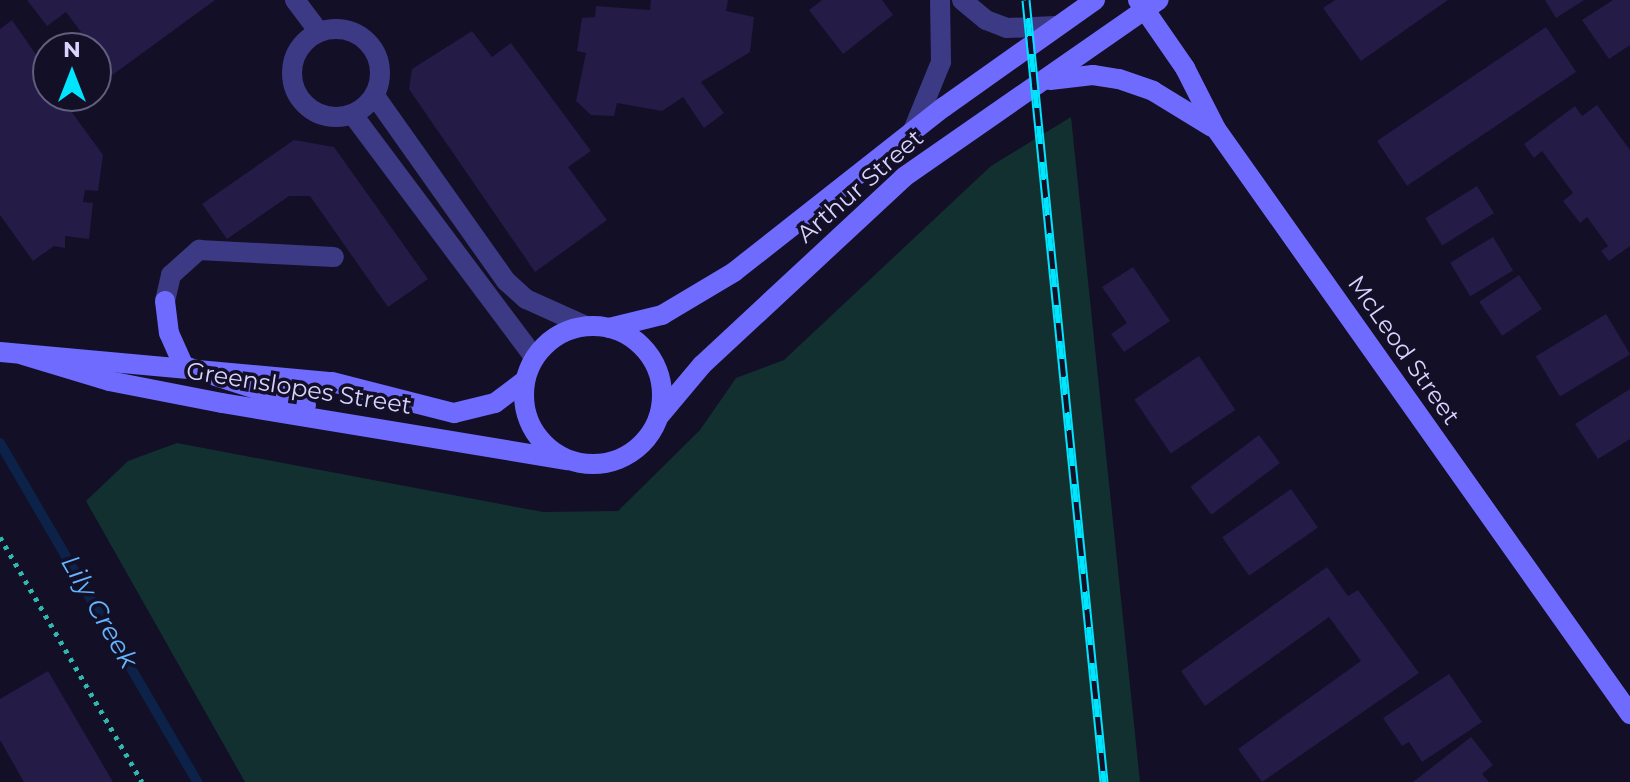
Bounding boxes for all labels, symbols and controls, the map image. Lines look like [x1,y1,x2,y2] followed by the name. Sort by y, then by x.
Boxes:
[32,32,112,112] north arrow
[63,36,81,63] text: N
[791,123,929,249] street label: Arthur Street
[1342,270,1466,430] street label: McLeod Street
[184,356,414,420] street label: Greenslopes Street
[54,550,144,674] water label: Lily Creek

